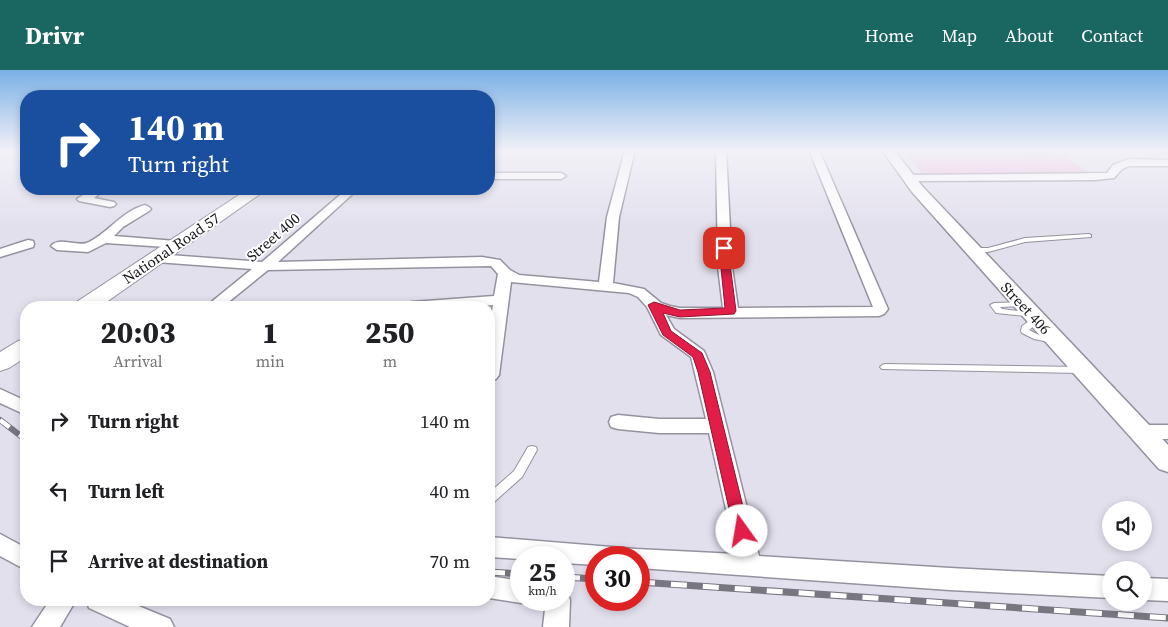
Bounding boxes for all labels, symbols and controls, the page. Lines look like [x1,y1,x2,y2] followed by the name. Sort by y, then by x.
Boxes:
[25,19,84,52] text: Drivr
[865,23,914,48] text: Home
[942,23,977,48] text: Map
[1005,23,1053,48] text: About
[1081,23,1143,48] text: Contact
[128,104,224,152] text: 140 m
[45,110,110,175] icon: right
[128,149,229,179] text: Turn right
[118,208,224,288] street label: National Road 57
[242,208,304,266] street label: Street 400
[703,227,745,269] pin
[710,234,738,262] icon: arrive
[996,277,1056,339] street label: Street 406
[100,312,175,353] text: 20:03
[262,312,279,353] text: 1
[365,312,415,353] text: 250
[113,350,163,372] text: Arrival
[256,350,285,372] text: min
[383,350,397,372] text: m
[45,407,73,435] icon: right
[88,408,179,434] text: Turn right
[420,408,470,434] text: 140 m
[45,477,73,505] icon: left
[88,478,164,504] text: Turn left
[429,478,470,504] text: 40 m
[1102,501,1152,611] map controls
[1102,501,1152,551] button: sound
[715,504,767,556] position arrow
[585,546,650,611] speed limit sign: 30
[45,547,73,575] icon: arrive
[88,548,268,574] text: Arrive at destination
[429,548,470,574] text: 70 m
[529,555,556,589] text: 25
[1102,561,1152,611] button: search
[528,583,557,599] text: km/h

